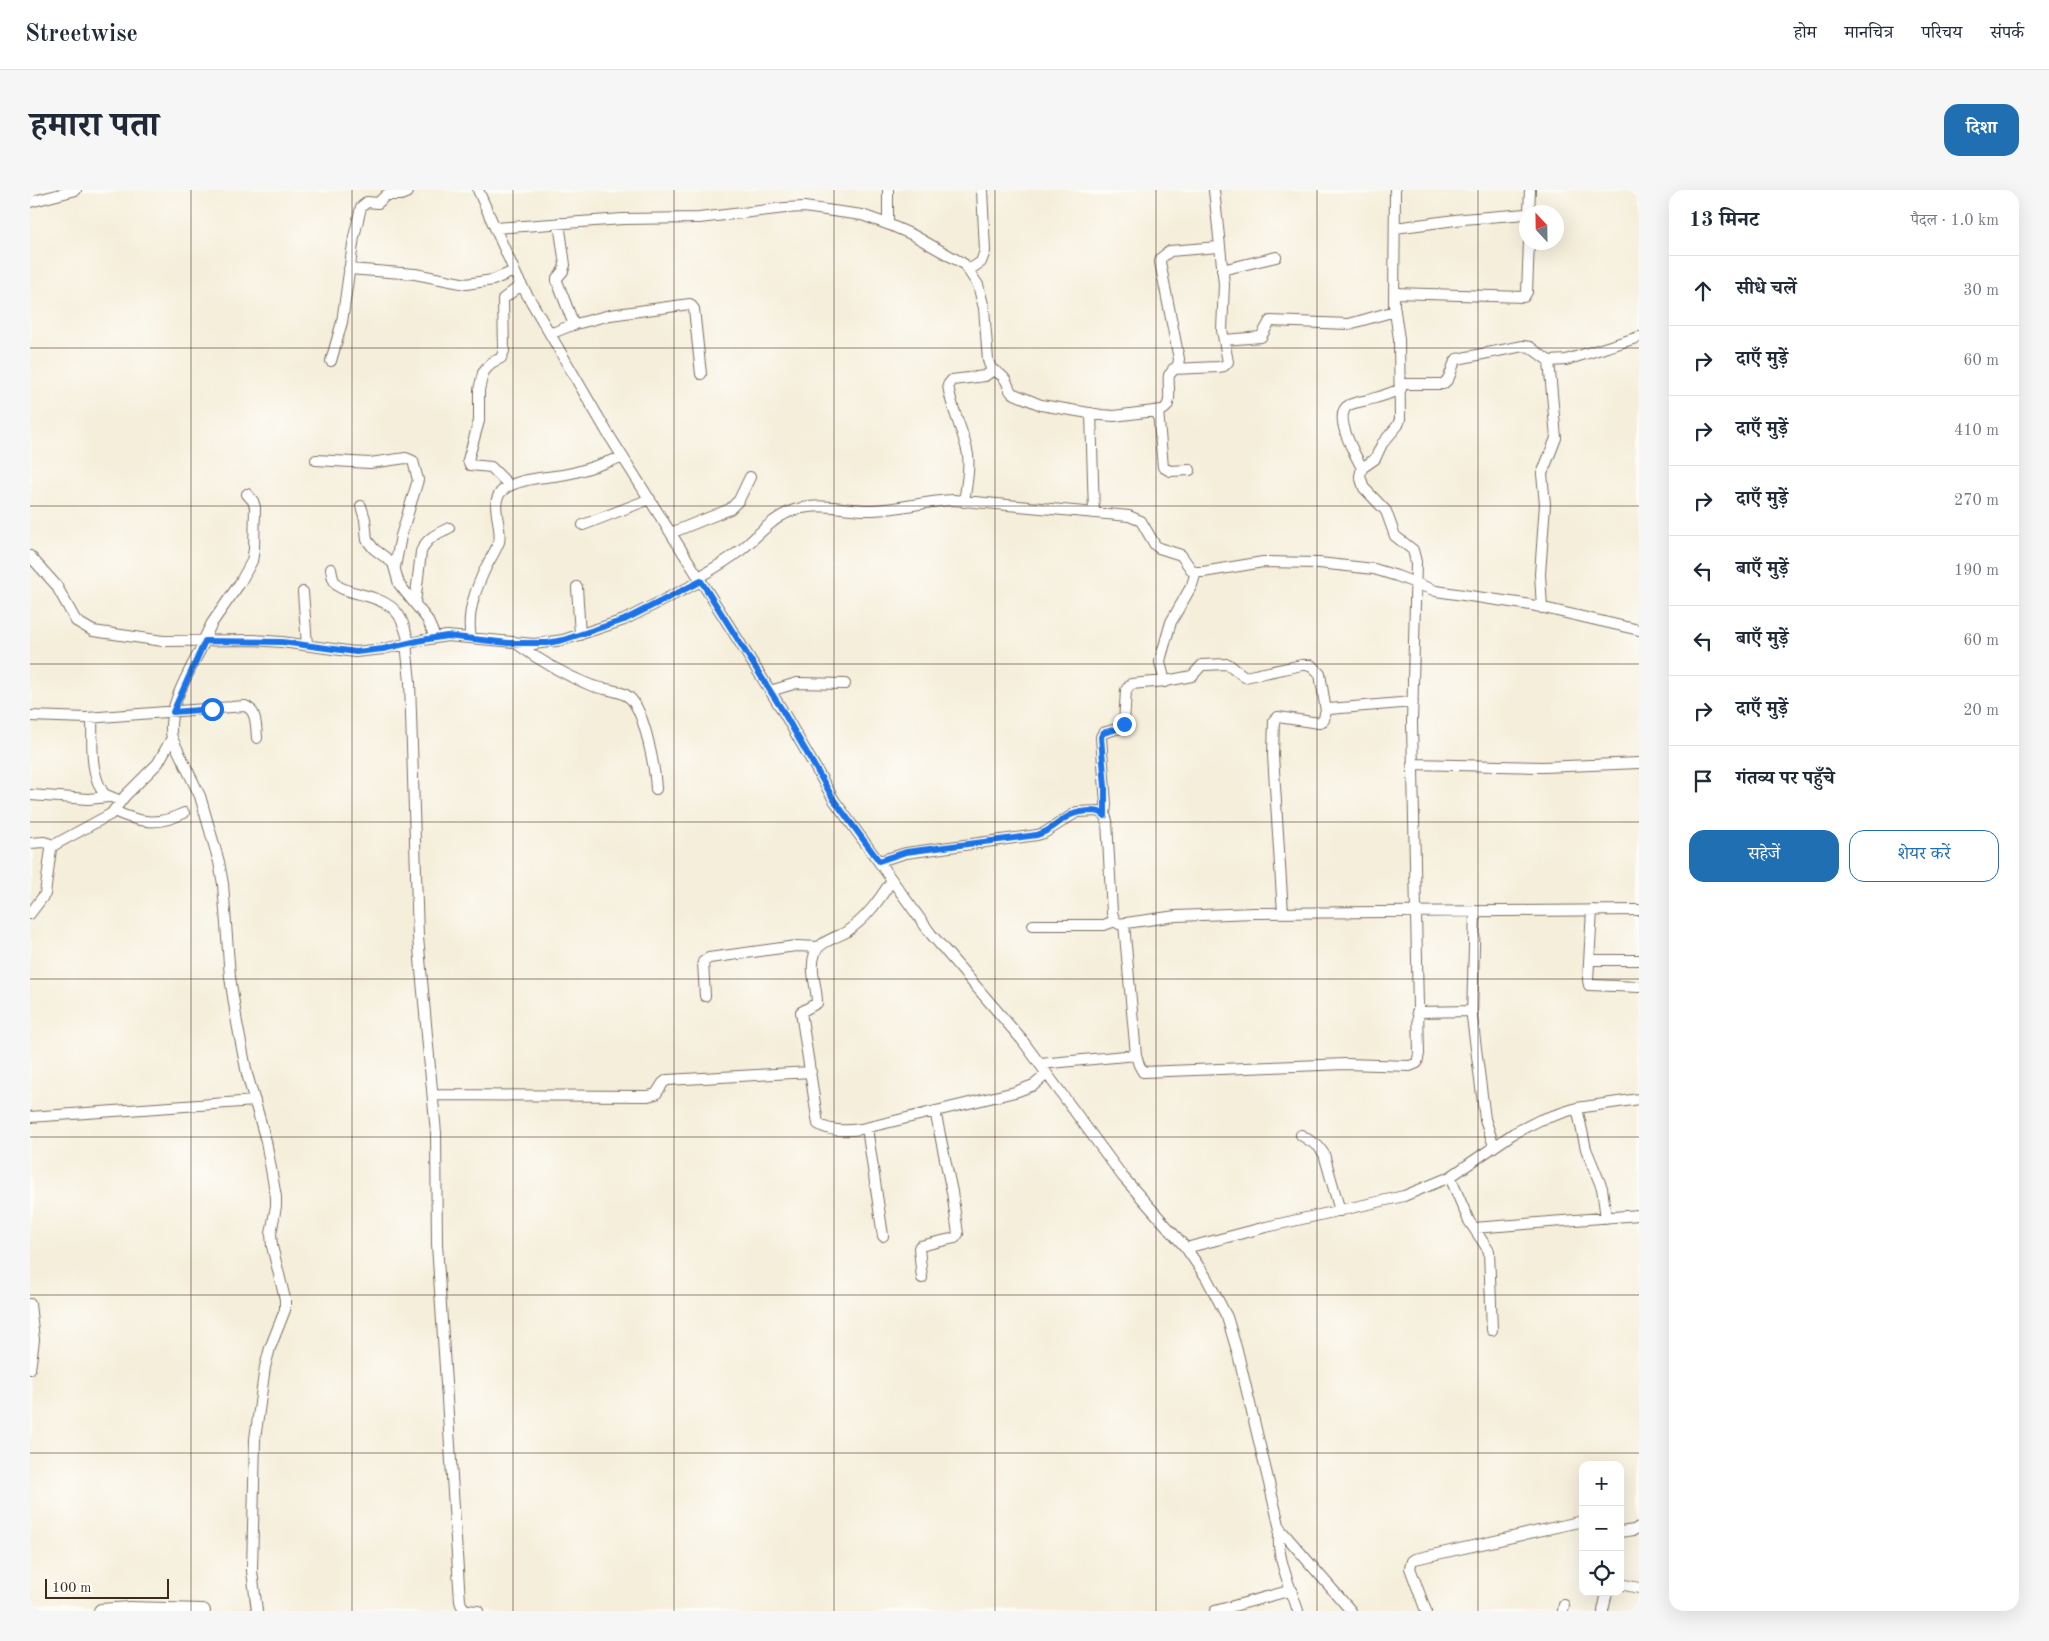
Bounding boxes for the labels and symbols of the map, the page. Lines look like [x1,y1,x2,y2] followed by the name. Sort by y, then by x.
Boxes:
[1519,205,1564,250] north arrow
[201,698,224,721] route start
[1113,713,1136,736] route end
[45,1576,169,1599] scale bar

